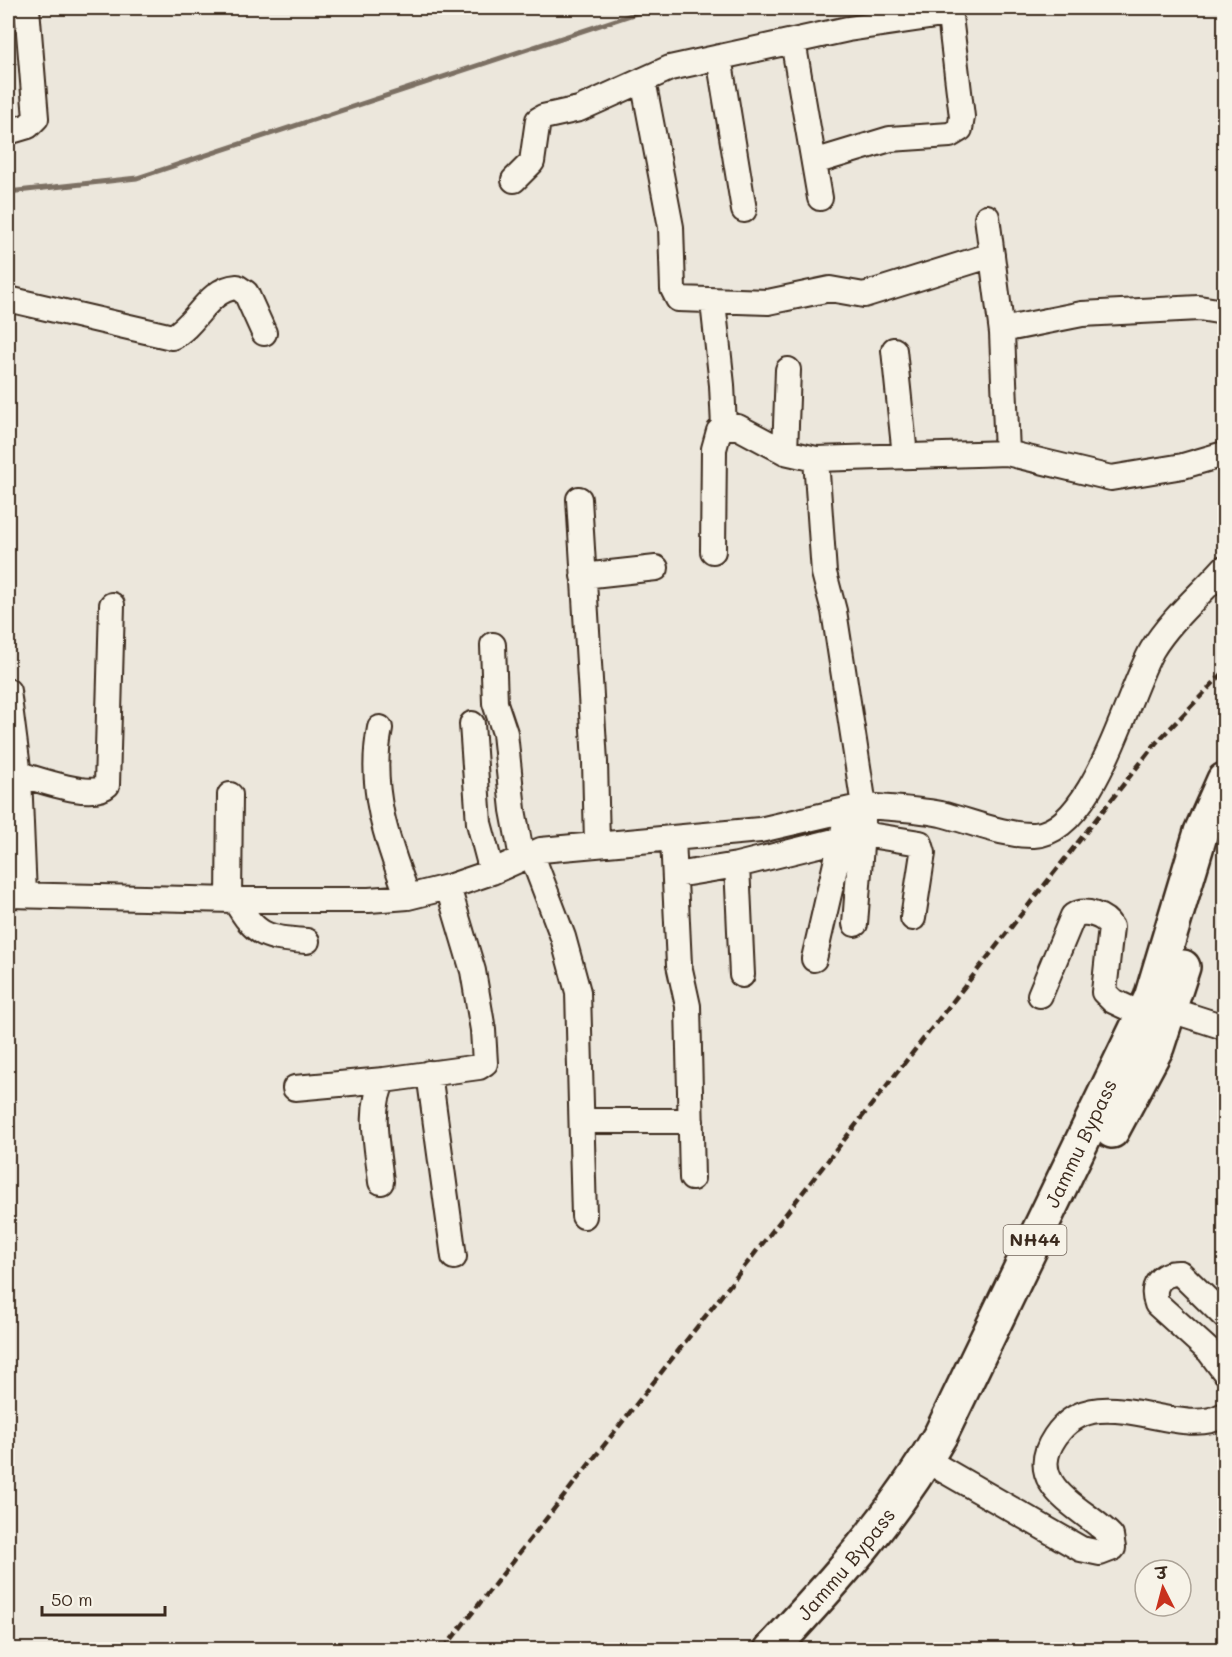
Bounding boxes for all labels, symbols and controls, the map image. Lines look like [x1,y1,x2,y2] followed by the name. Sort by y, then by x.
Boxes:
[1038,1074,1122,1212] street label: Jammu Bypass
[1004,1225,1066,1255] road number: NH44
[791,1502,900,1626] street label: Jammu Bypass
[1133,1558,1193,1618] north arrow
[1153,1561,1169,1584] text: उ
[42,1579,165,1617] scale bar
[51,1587,93,1611] text: 50 m

